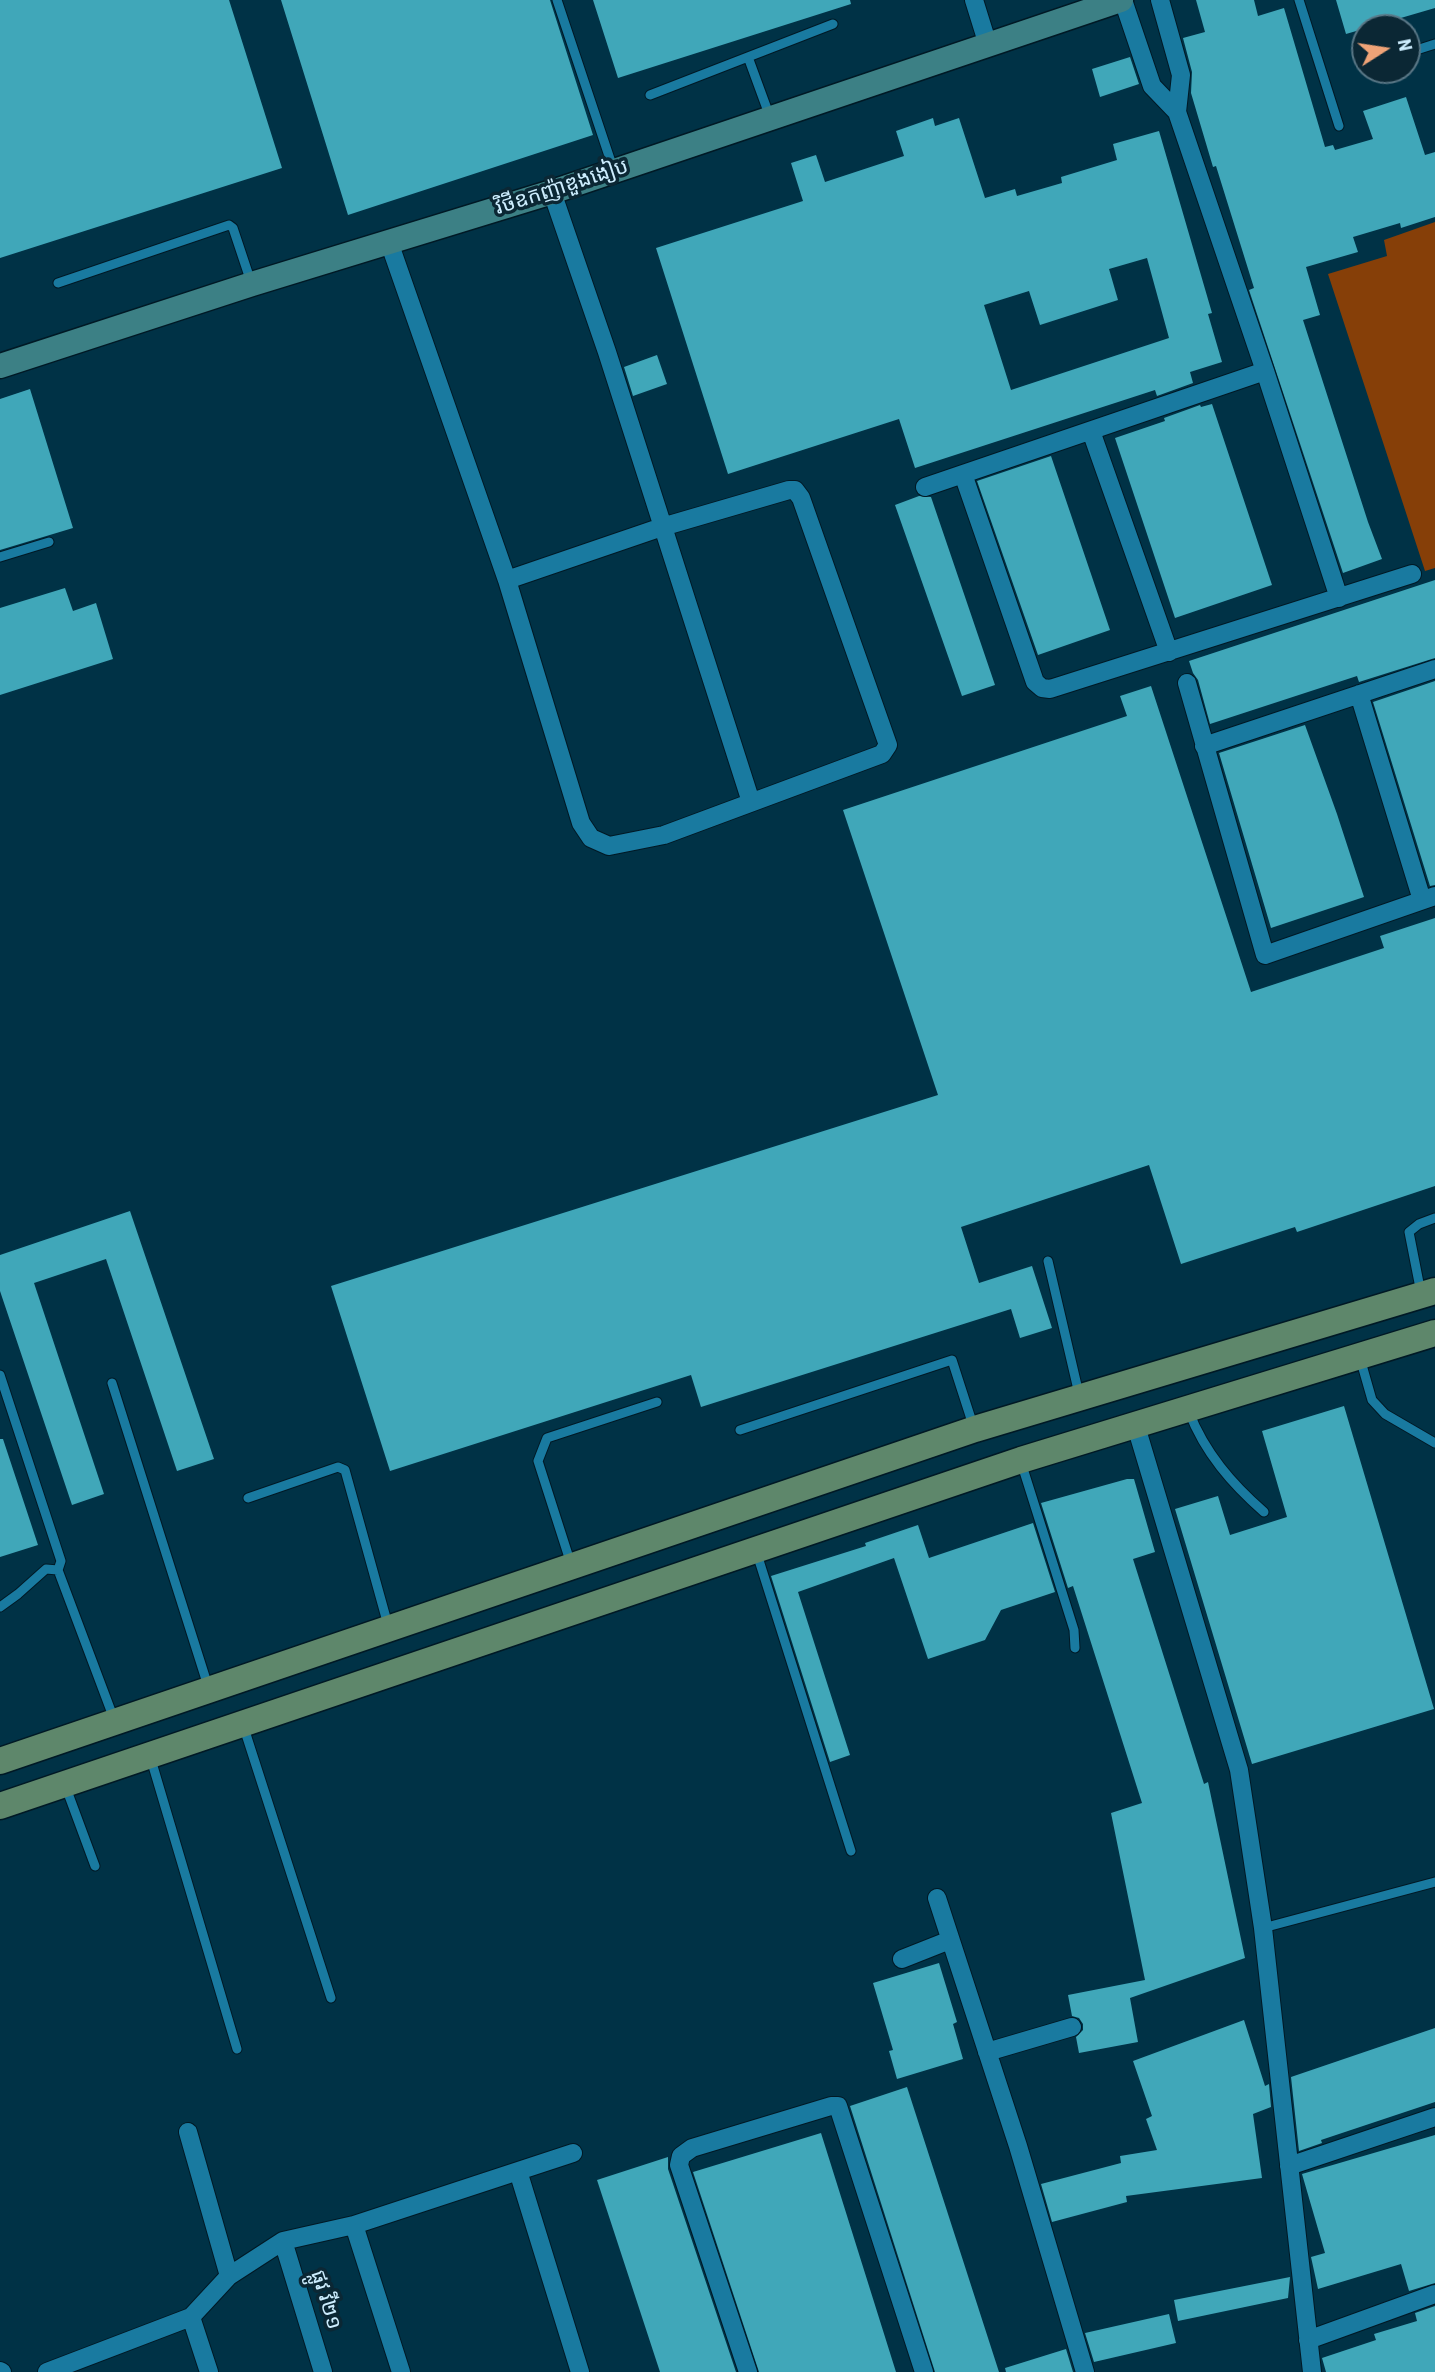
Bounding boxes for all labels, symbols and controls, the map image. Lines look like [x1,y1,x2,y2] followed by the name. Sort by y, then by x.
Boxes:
[1351,14,1421,84] north arrow
[1393,37,1418,53] text: N
[492,155,632,221] street label: វិថីឧកញ៉ាឌួងងៀប
[304,2267,346,2333] street label: ផ្លូវ វី២១

